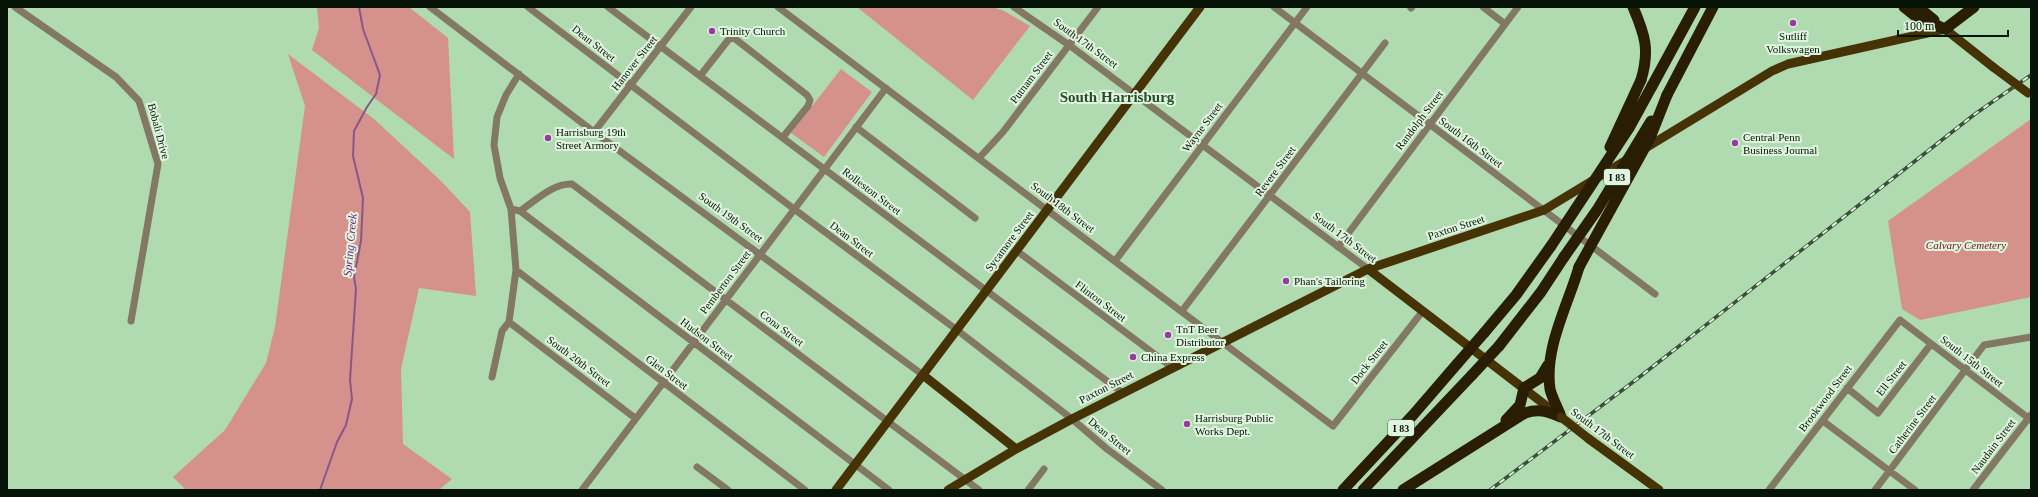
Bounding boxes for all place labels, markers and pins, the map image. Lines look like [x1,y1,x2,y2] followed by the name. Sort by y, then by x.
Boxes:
[1788,18,1798,28] marker: Sutliff Volkswagen
[720,25,786,37] place label: Trinity Church
[707,26,717,36] marker: Trinity Church
[1766,30,1820,55] place label: Sutliff Volkswagen
[556,126,626,151] place label: Harrisburg 19th Street Armory
[1743,131,1817,156] place label: Central Penn Business Journal
[543,133,553,143] marker: Harrisburg 19th Street Armory
[1730,138,1740,148] marker: Central Penn Business Journal
[1294,275,1365,287] place label: Phan's Tailoring
[1281,276,1291,286] marker: Phan's Tailoring
[1176,323,1225,348] place label: TnT Beer Distributor
[1163,330,1173,340] marker: TnT Beer Distributor
[1141,351,1205,363] place label: China Express
[1128,352,1138,362] marker: China Express
[1195,412,1273,437] place label: Harrisburg Public Works Dept.
[1182,419,1192,429] marker: Harrisburg Public Works Dept.

